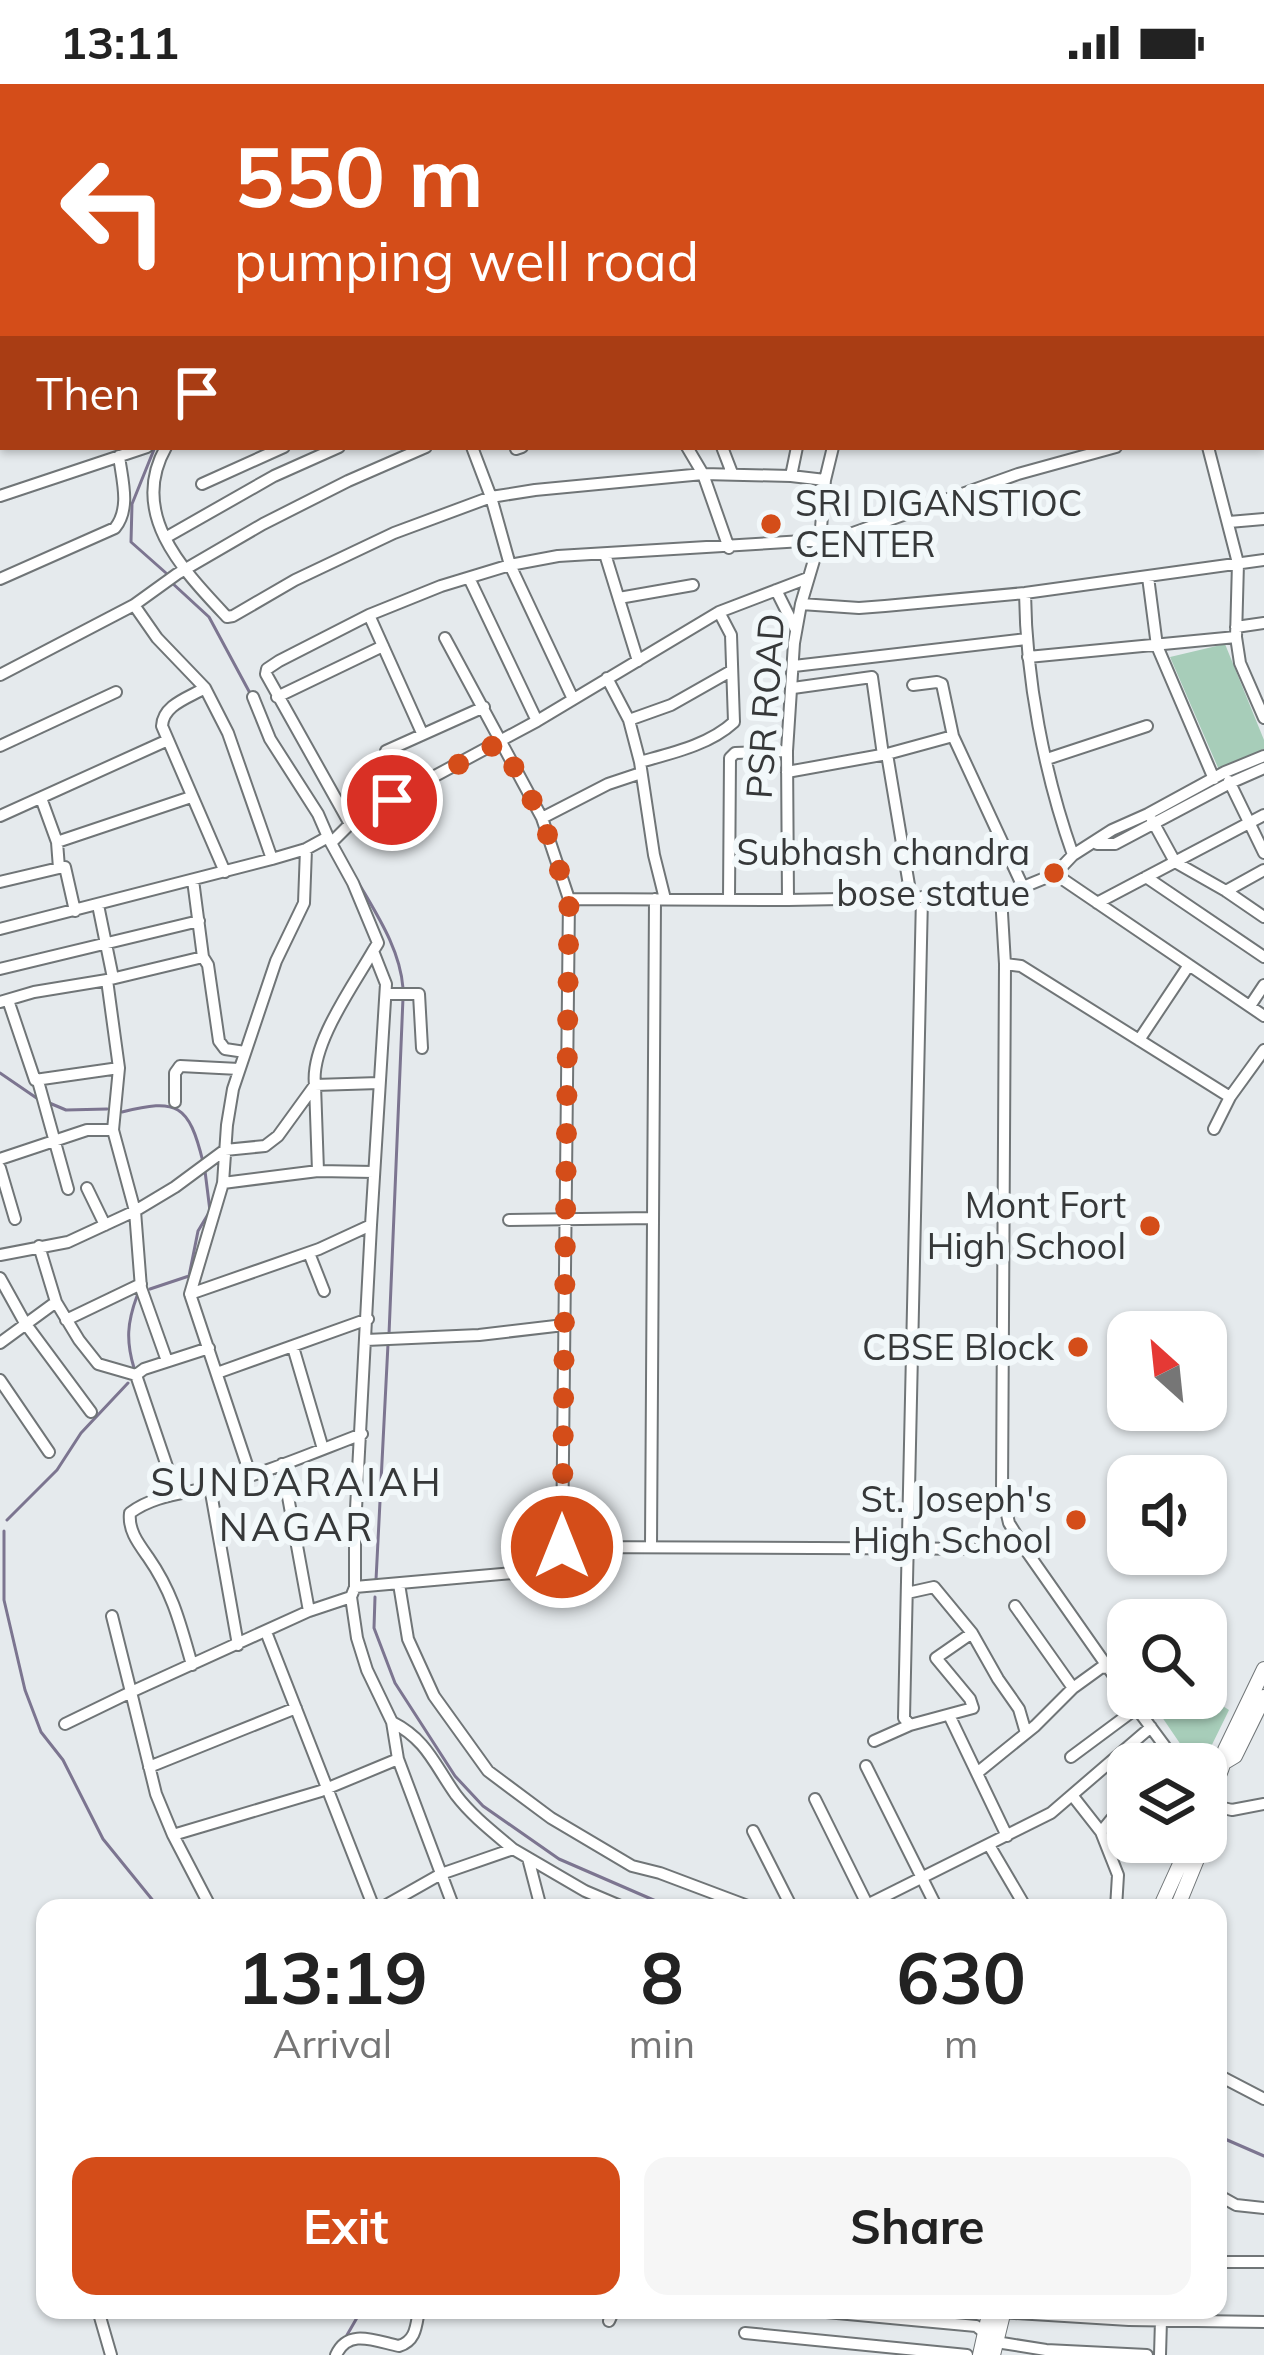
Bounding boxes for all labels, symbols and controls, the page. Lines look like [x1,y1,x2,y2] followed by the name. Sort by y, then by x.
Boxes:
[60,14,179,70] text: 13:11
[234,123,484,228] text: 550 m
[36,132,192,288] icon: left
[234,227,699,295] text: pumping well road
[164,360,230,426] icon: arrive
[36,365,140,421] text: Then
[795,480,1082,566] place label: SRI DIGANSTIOC CENTER
[758,511,784,537] marker: SRI DIGANSTIOC CENTER
[736,612,793,800] street label: PSR ROAD
[341,749,443,851] pin
[359,767,425,833] icon: arrive
[736,829,1030,915] place label: Subhash chandra bose statue
[1041,860,1067,886] marker: Subhash chandra bose statue
[927,1182,1126,1268] place label: Mont Fort High School
[1137,1213,1163,1239] marker: Mont Fort High School
[1107,1311,1227,1431] north arrow
[1107,1311,1227,1863] map controls
[862,1324,1054,1369] place label: CBSE Block
[1065,1334,1091,1360] marker: CBSE Block
[1107,1455,1227,1575] button: sound
[150,1457,444,1551] district label: SUNDARAIAH NAGAR
[853,1476,1052,1562] place label: St. Joseph's High School
[499,1484,625,1610] position arrow
[1063,1507,1089,1533] marker: St. Joseph's High School
[1107,1599,1227,1719] button: search
[1107,1743,1227,1863] button: layers
[237,1932,428,2022] text: 13:19
[640,1932,684,2022] text: 8
[896,1932,1026,2022] text: 630
[273,2019,392,2068] text: Arrival
[629,2019,695,2068] text: min
[944,2019,978,2068] text: m
[72,2157,620,2295] button: Exit
[644,2157,1191,2295] button: Share

